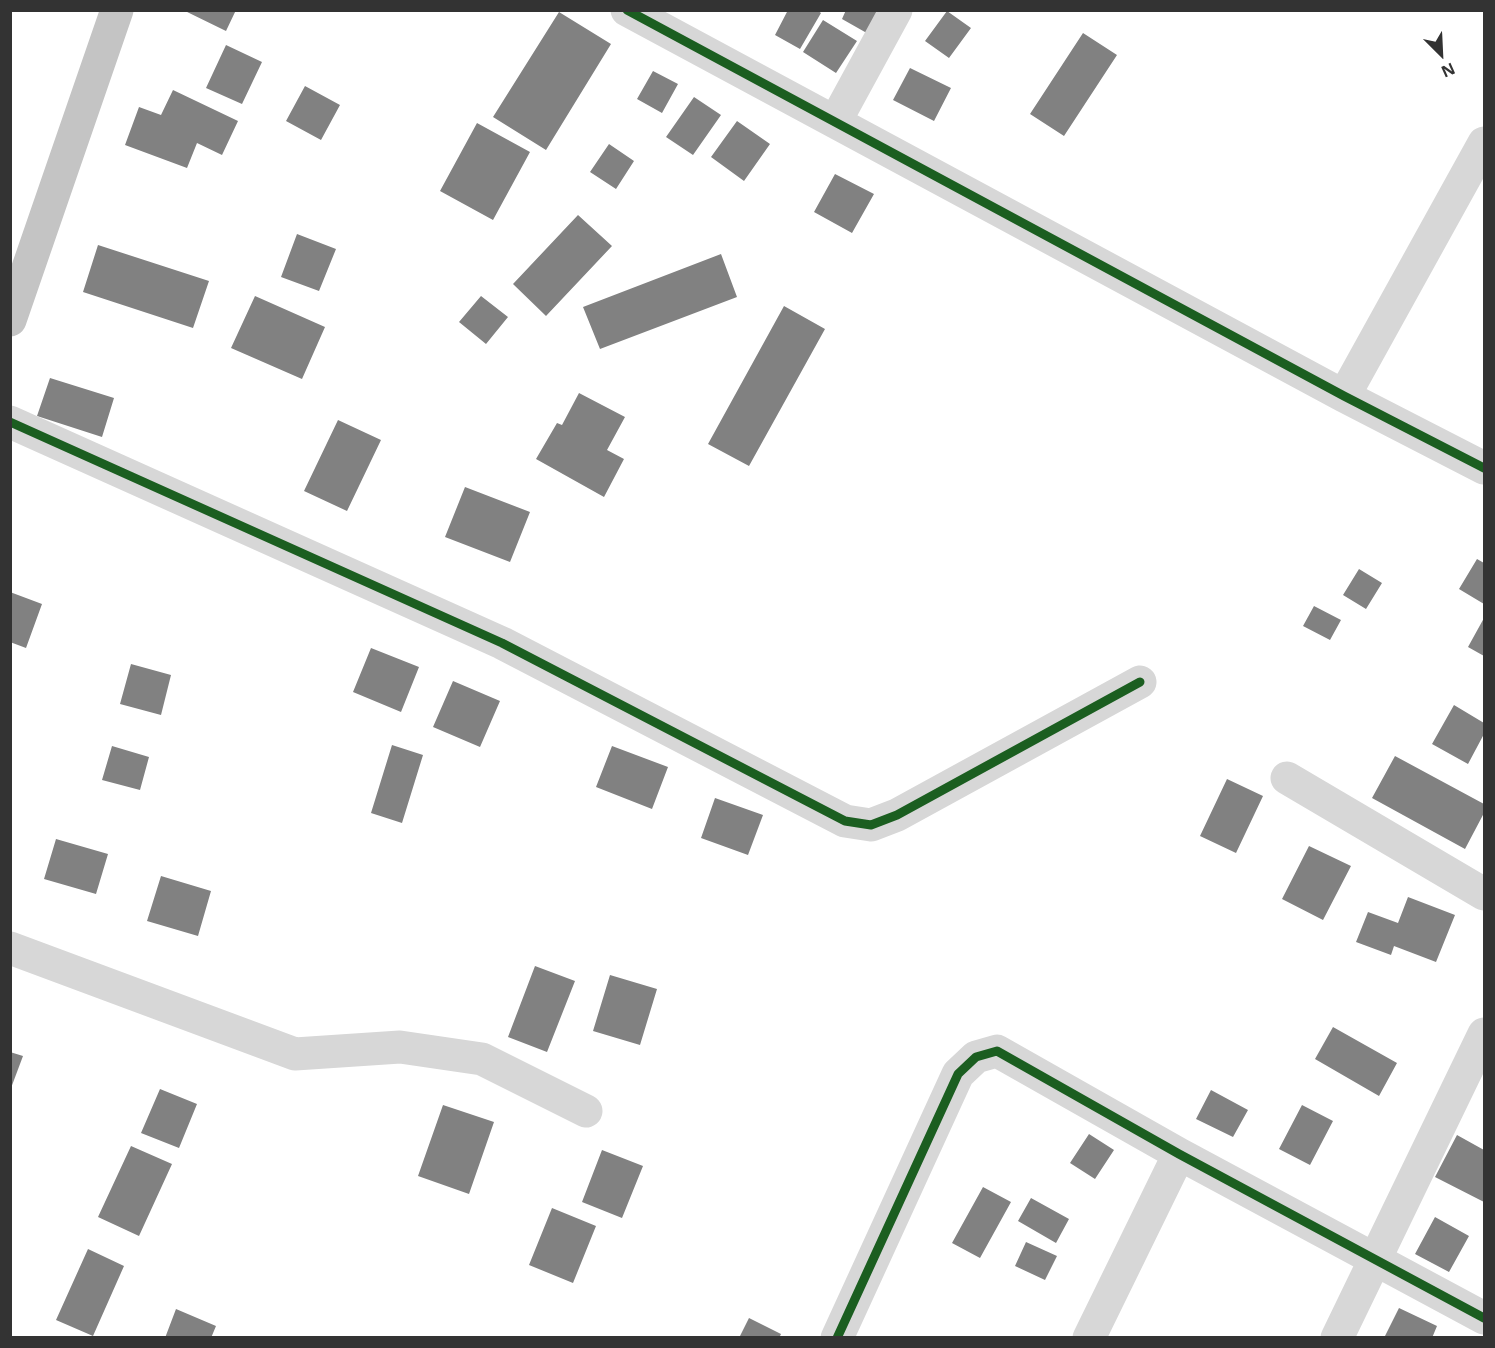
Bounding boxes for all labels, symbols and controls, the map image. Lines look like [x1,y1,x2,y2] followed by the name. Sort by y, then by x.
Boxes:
[1411,24,1471,84] north arrow
[1438,58,1459,83] text: N

